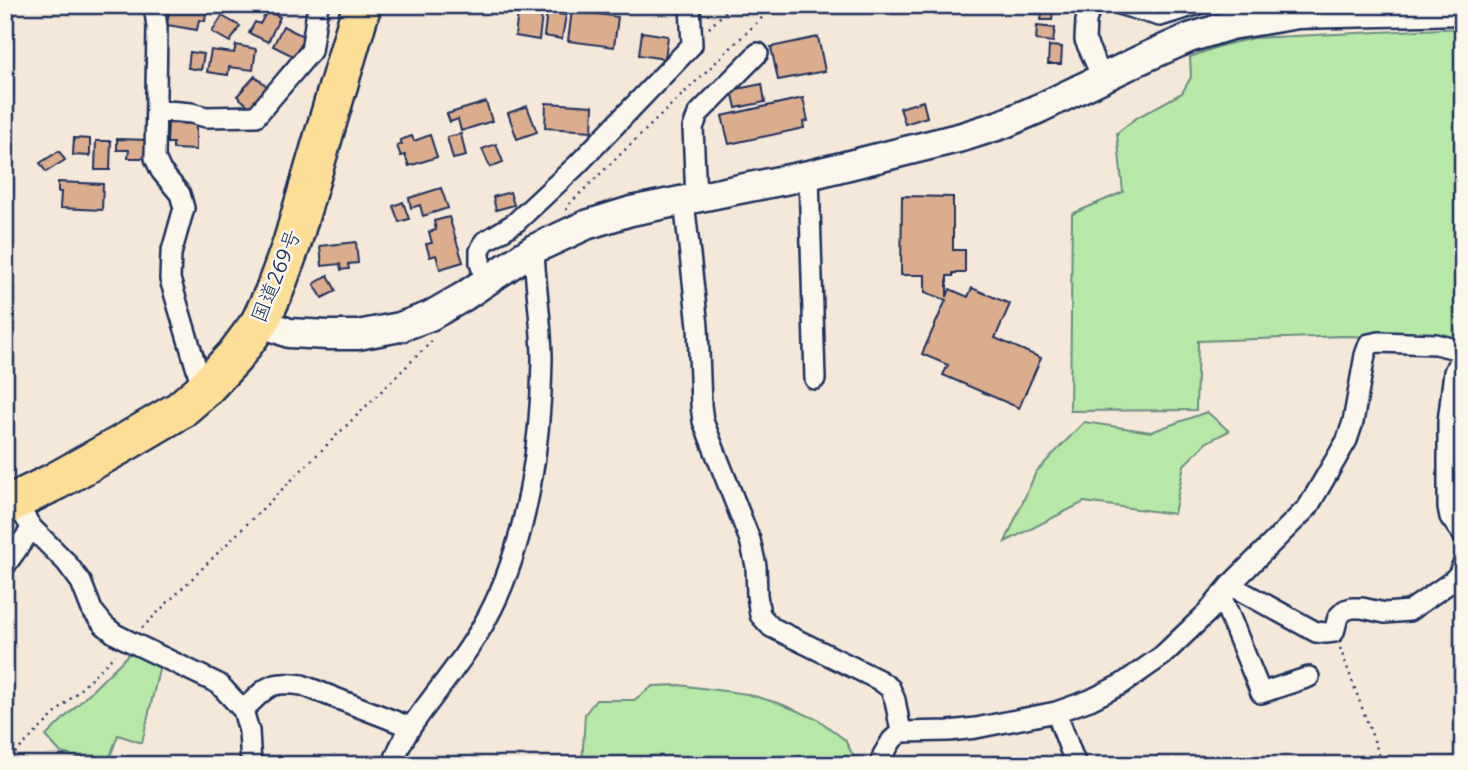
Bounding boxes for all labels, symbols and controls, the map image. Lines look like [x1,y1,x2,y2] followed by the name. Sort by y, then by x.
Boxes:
[245,225,307,327] street label: 国道269号

